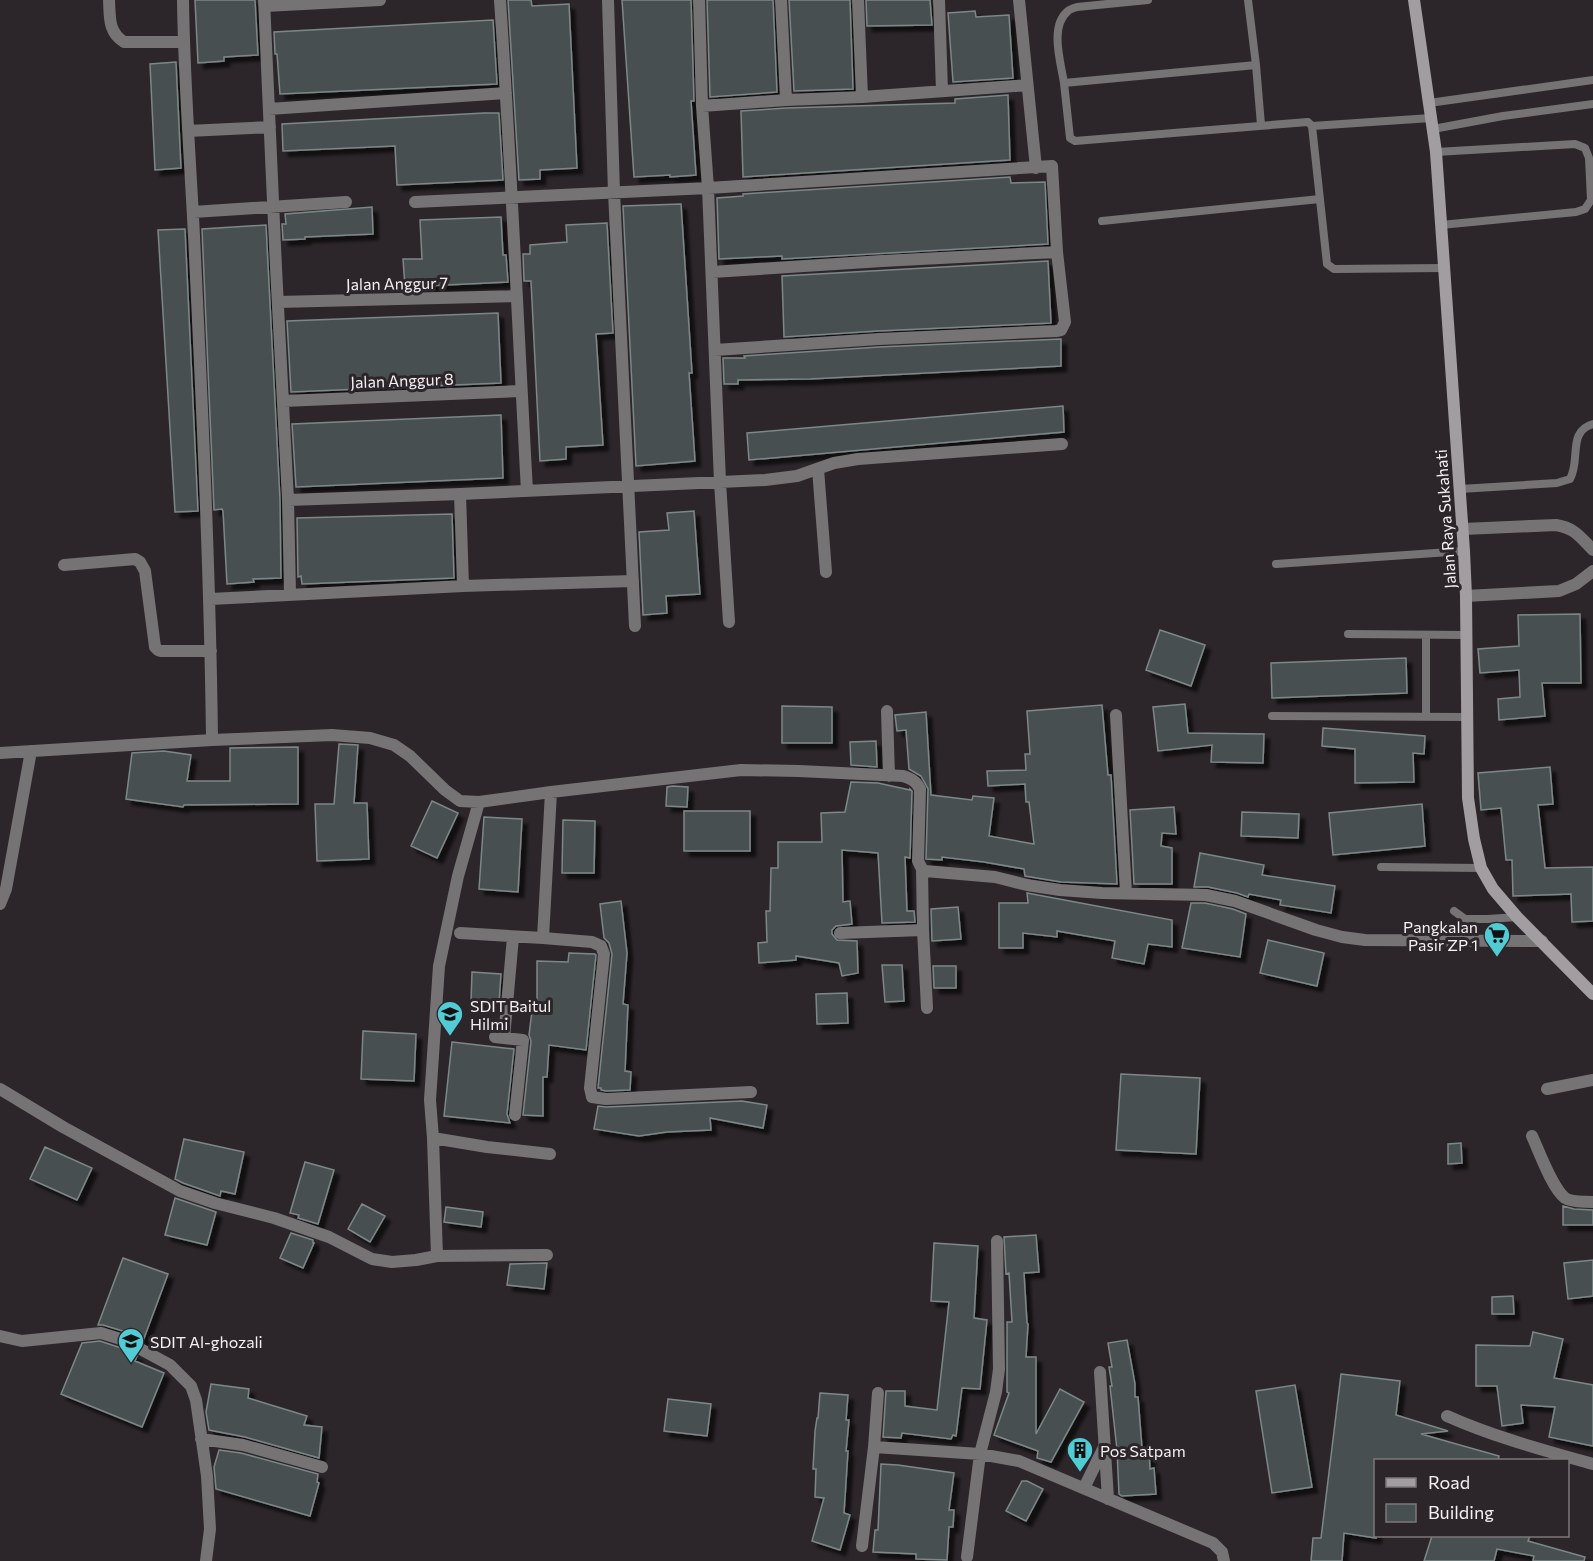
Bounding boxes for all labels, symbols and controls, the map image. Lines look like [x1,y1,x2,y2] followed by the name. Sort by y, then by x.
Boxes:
[346,273,448,293] street label: Jalan Anggur 7
[350,369,454,391] street label: Jalan Anggur 8
[1431,449,1459,589] street label: Jalan Raya Sukahati
[1403,917,1478,954] place label: Pangkalan Pasir ZP 1
[1482,920,1512,958] supermarket icon: Pangkalan Pasir ZP 1
[470,996,551,1033] place label: SDIT Baitul Hilmi
[435,999,465,1037] school or university icon: SDIT Baitul Hilmi
[116,1326,146,1364] school or university icon: SDIT Al-ghozali
[150,1332,263,1351] place label: SDIT Al-ghozali
[1065,1435,1095,1473] building icon: Pos Satpam
[1100,1441,1186,1460] place label: Pos Satpam
[1374,1459,1569,1537] legend
[1428,1471,1470,1493] text: Road
[1428,1501,1494,1523] text: Building

